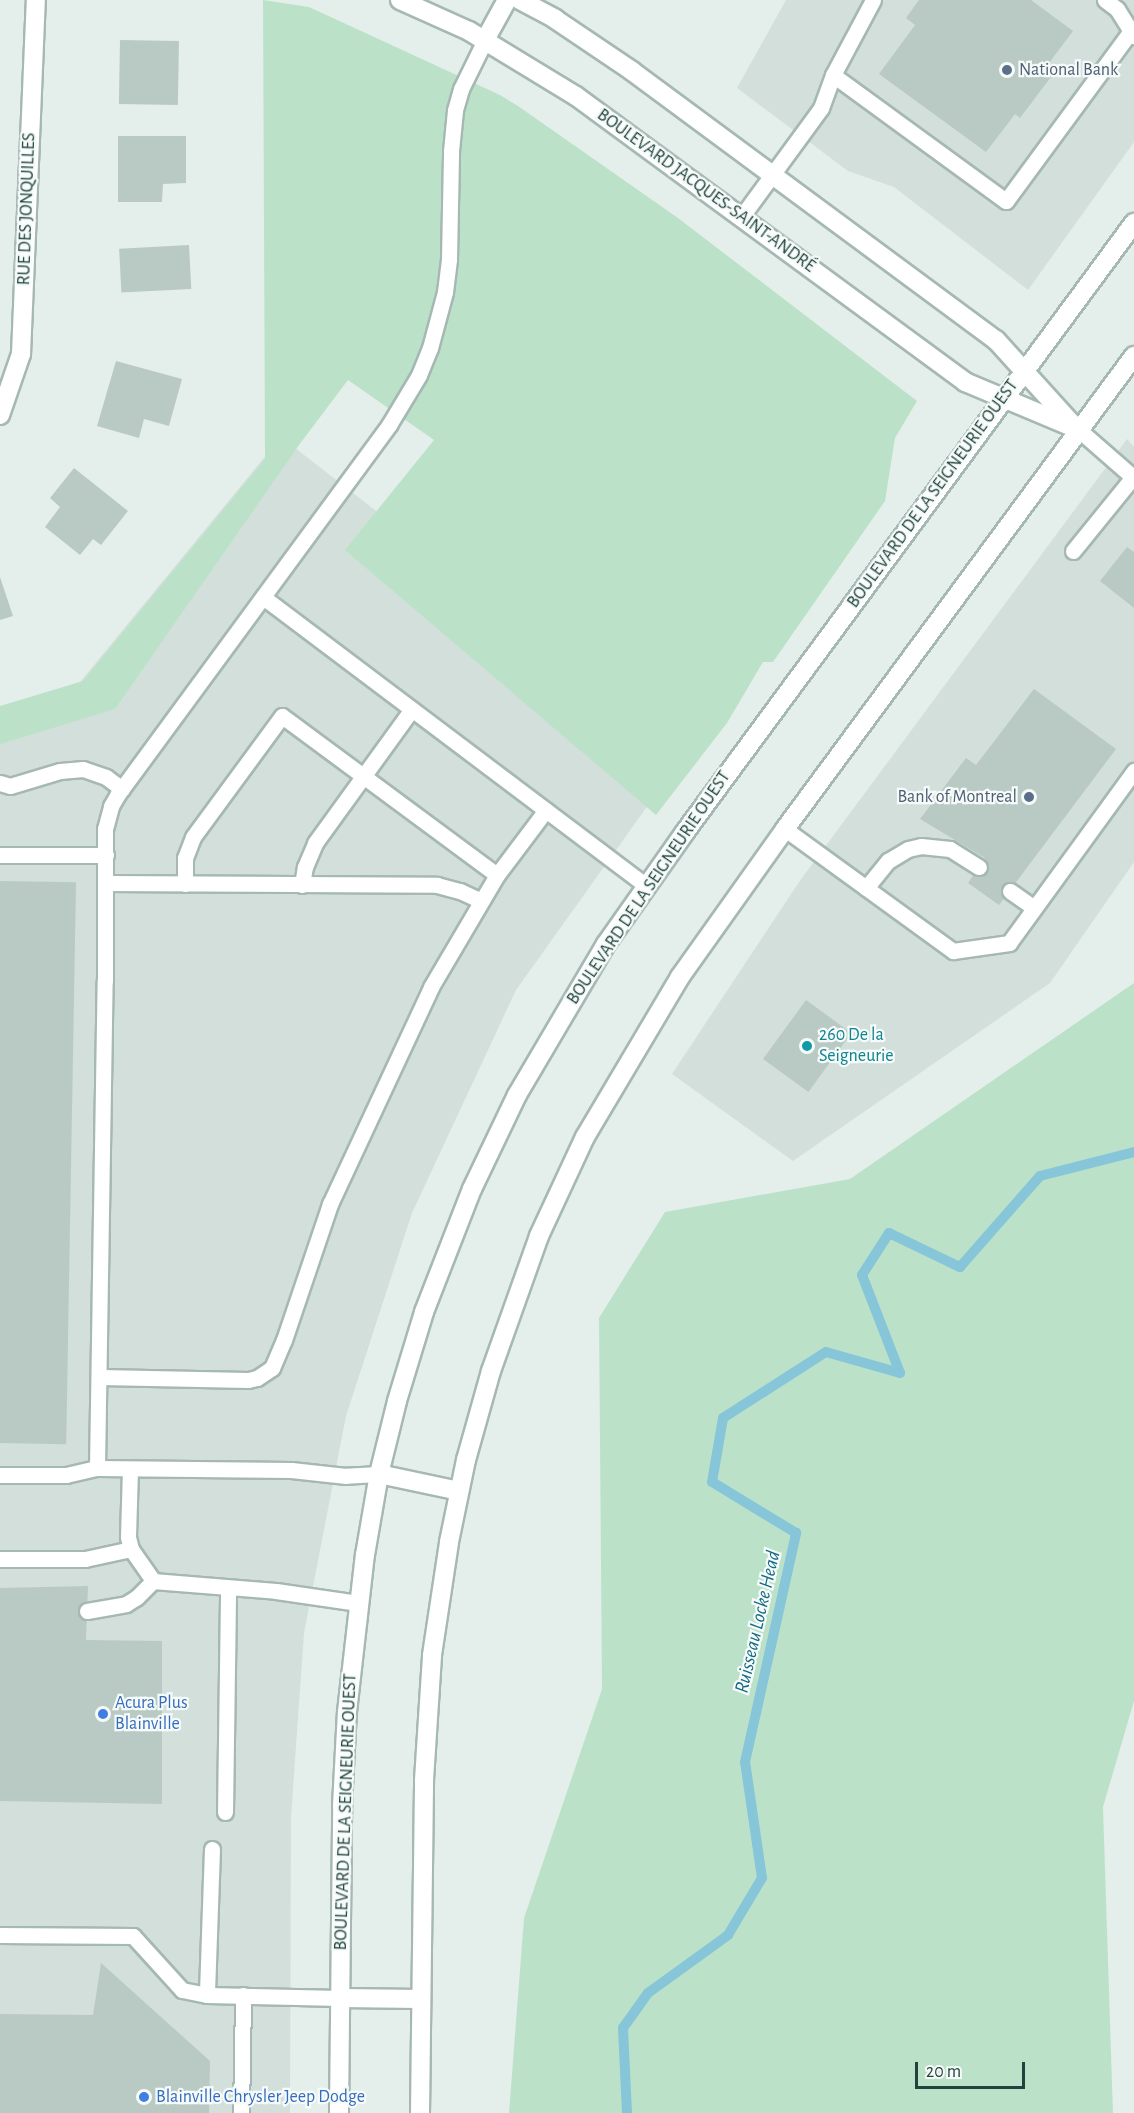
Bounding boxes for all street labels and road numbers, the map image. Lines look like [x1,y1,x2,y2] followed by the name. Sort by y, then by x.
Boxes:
[593,104,819,278] street label: BOULEVARD JACQUES-SAINT-ANDRÉ
[14,132,40,286] street label: RUE DES JONQUILLES
[843,376,1023,612] street label: BOULEVARD DE LA SEIGNEURIE OUEST
[563,767,735,1009] street label: BOULEVARD DE LA SEIGNEURIE OUEST
[330,1673,362,1951] street label: BOULEVARD DE LA SEIGNEURIE OUEST

